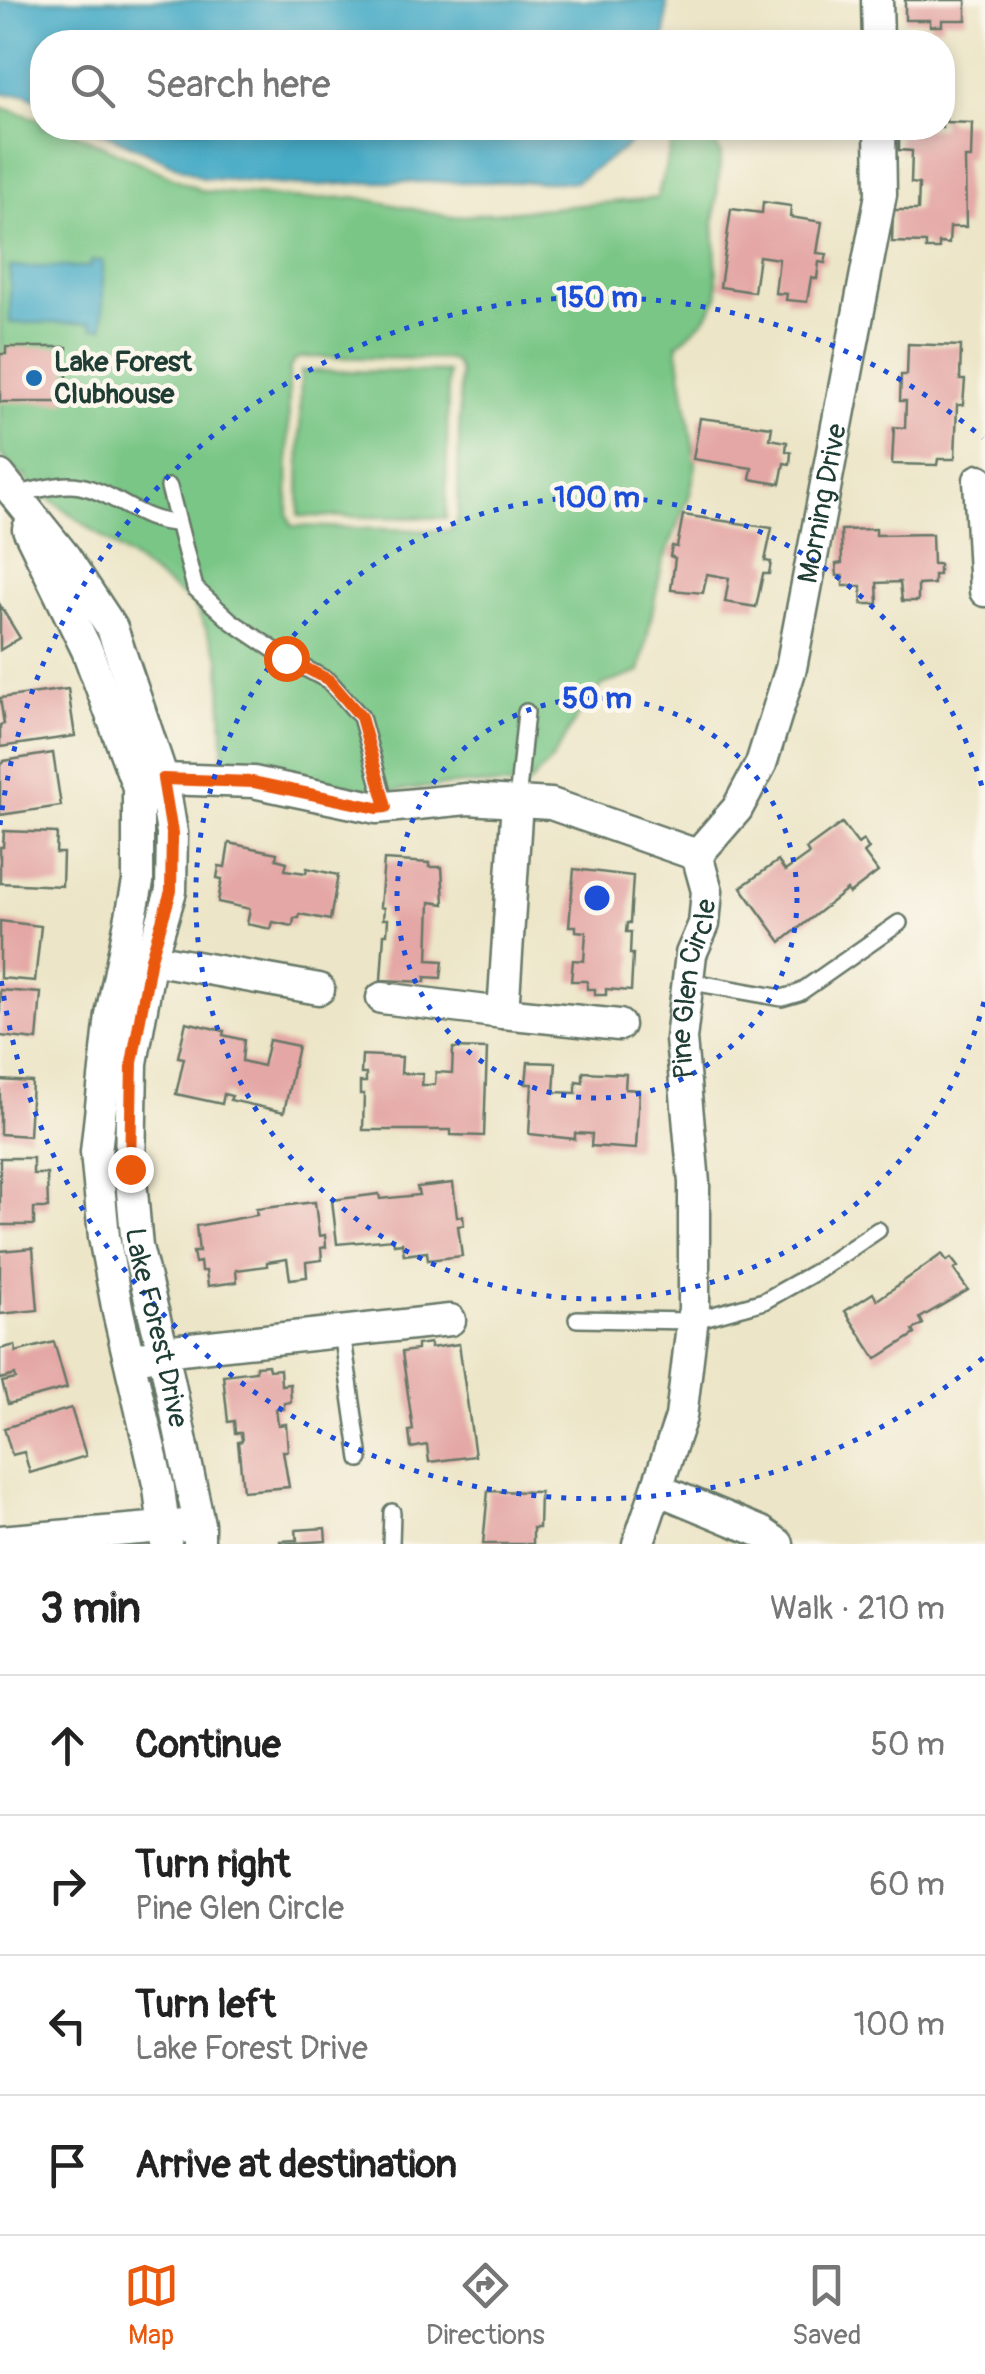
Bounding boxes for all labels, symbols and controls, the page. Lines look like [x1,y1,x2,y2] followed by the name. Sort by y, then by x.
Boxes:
[30,30,955,140] search box
[65,58,120,113] icon: search
[145,61,331,109] text: Search here
[556,279,638,316] text: 150 m
[54,345,193,412] place label: Lake Forest Clubhouse
[23,367,45,389] marker: Lake Forest Clubhouse
[790,421,855,586] street label: Morning Drive
[554,479,640,516] text: 100 m
[264,636,310,682] route start
[562,680,632,717] text: 50 m
[579,880,615,916] centre of rings
[663,898,724,1080] street label: Pine Glen Circle
[108,1147,154,1193] route end
[118,1226,196,1431] street label: Lake Forest Drive
[40,1583,141,1635] text: 3 min
[770,1589,945,1629] text: Walk · 210 m
[40,1718,95,1773] icon: ahead
[135,1721,281,1769] text: Continue
[870,1725,945,1765] text: 50 m
[135,1841,290,1889] text: Turn right
[40,1858,95,1913] icon: right
[869,1865,945,1905] text: 60 m
[135,1889,344,1929] text: Pine Glen Circle
[135,1981,276,2029] text: Turn left
[40,1998,95,2053] icon: left
[853,2005,945,2045] text: 100 m
[135,2029,368,2069] text: Lake Forest Drive
[40,2138,95,2193] icon: arrive
[135,2141,457,2189] text: Arrive at destination
[124,2258,179,2353] tab: Map
[426,2258,545,2353] tab: Directions
[792,2258,861,2353] tab: Saved

